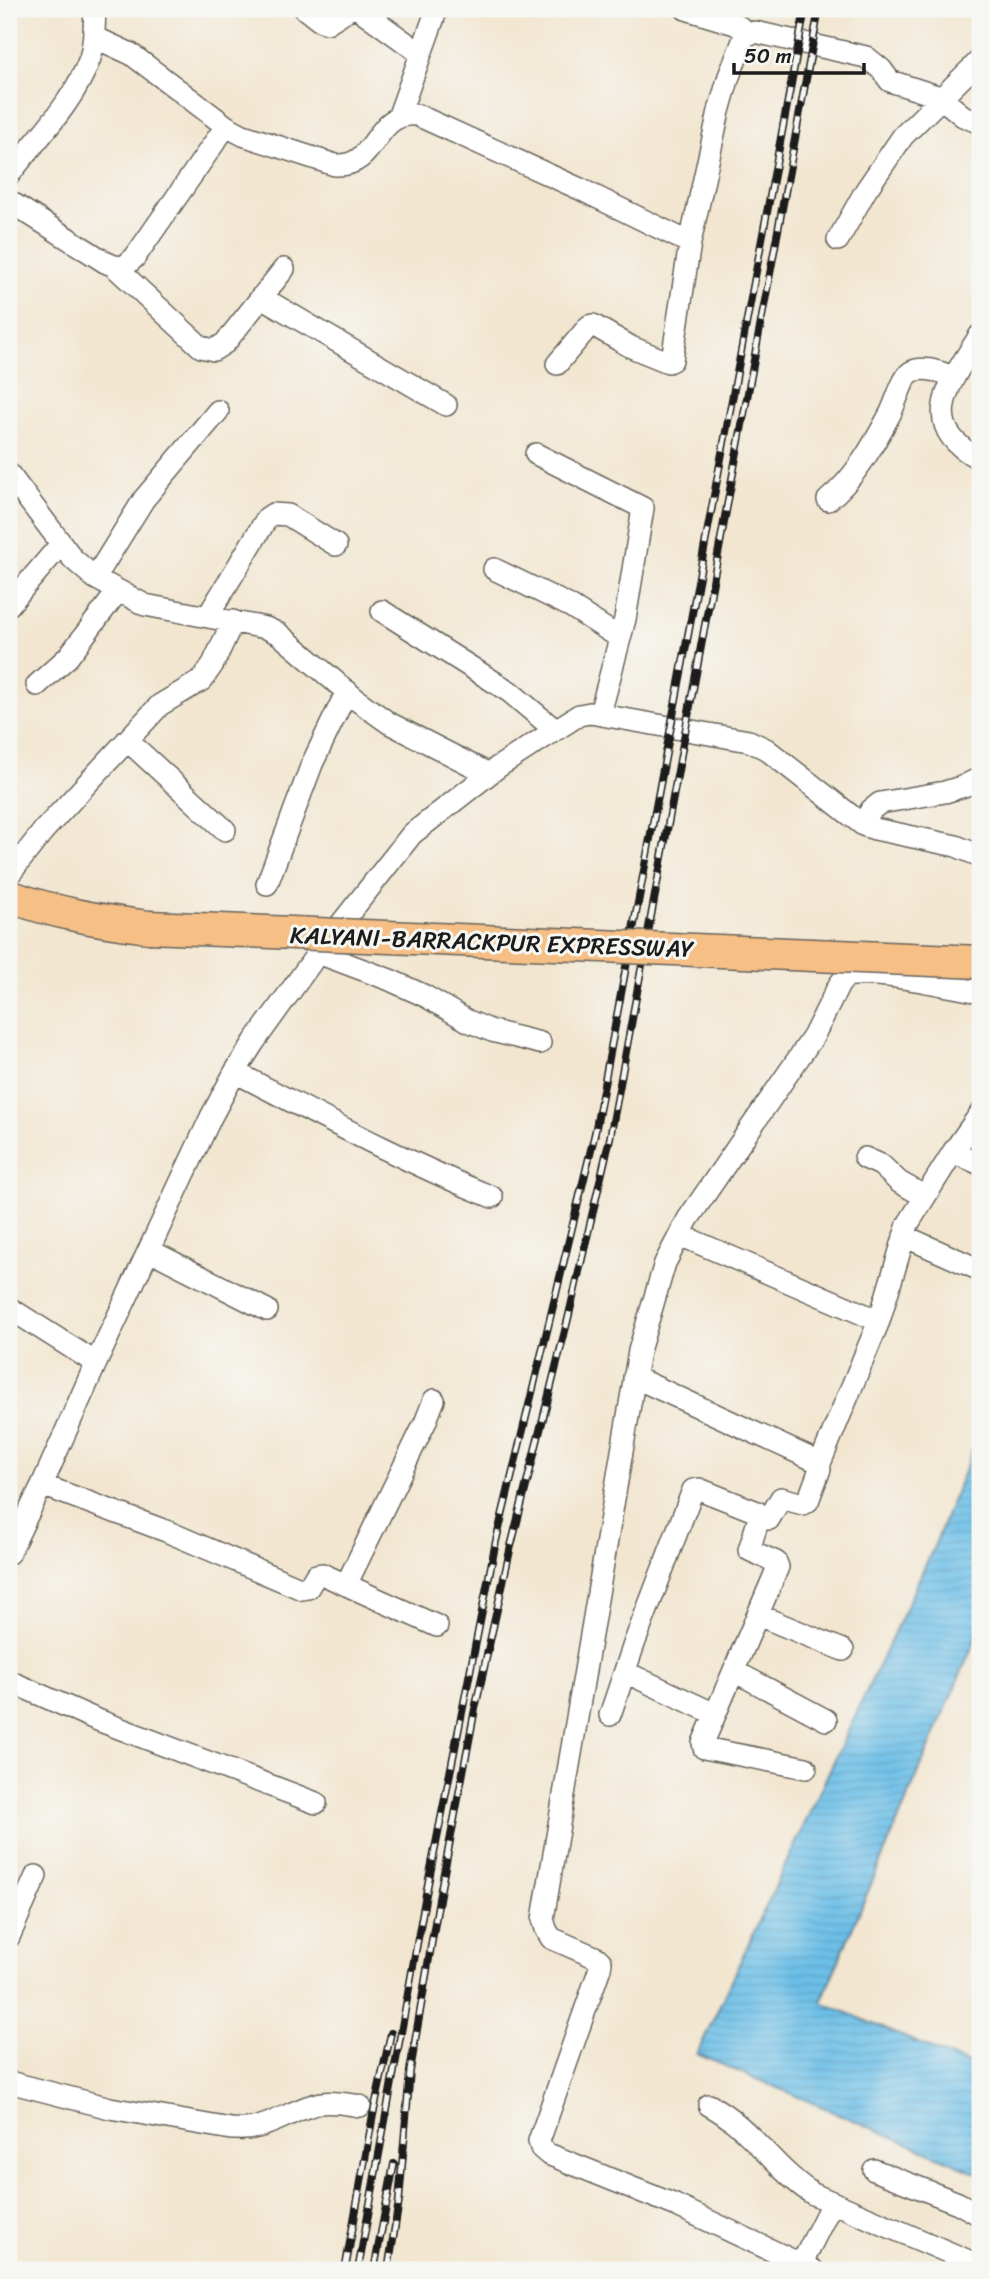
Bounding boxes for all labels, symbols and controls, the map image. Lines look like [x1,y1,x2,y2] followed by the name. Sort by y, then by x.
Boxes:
[734,32,863,76] scale bar
[744,37,792,75] text: 50 m
[289,914,695,970] street label: KALYANI-BARRACKPUR EXPRESSWAY

